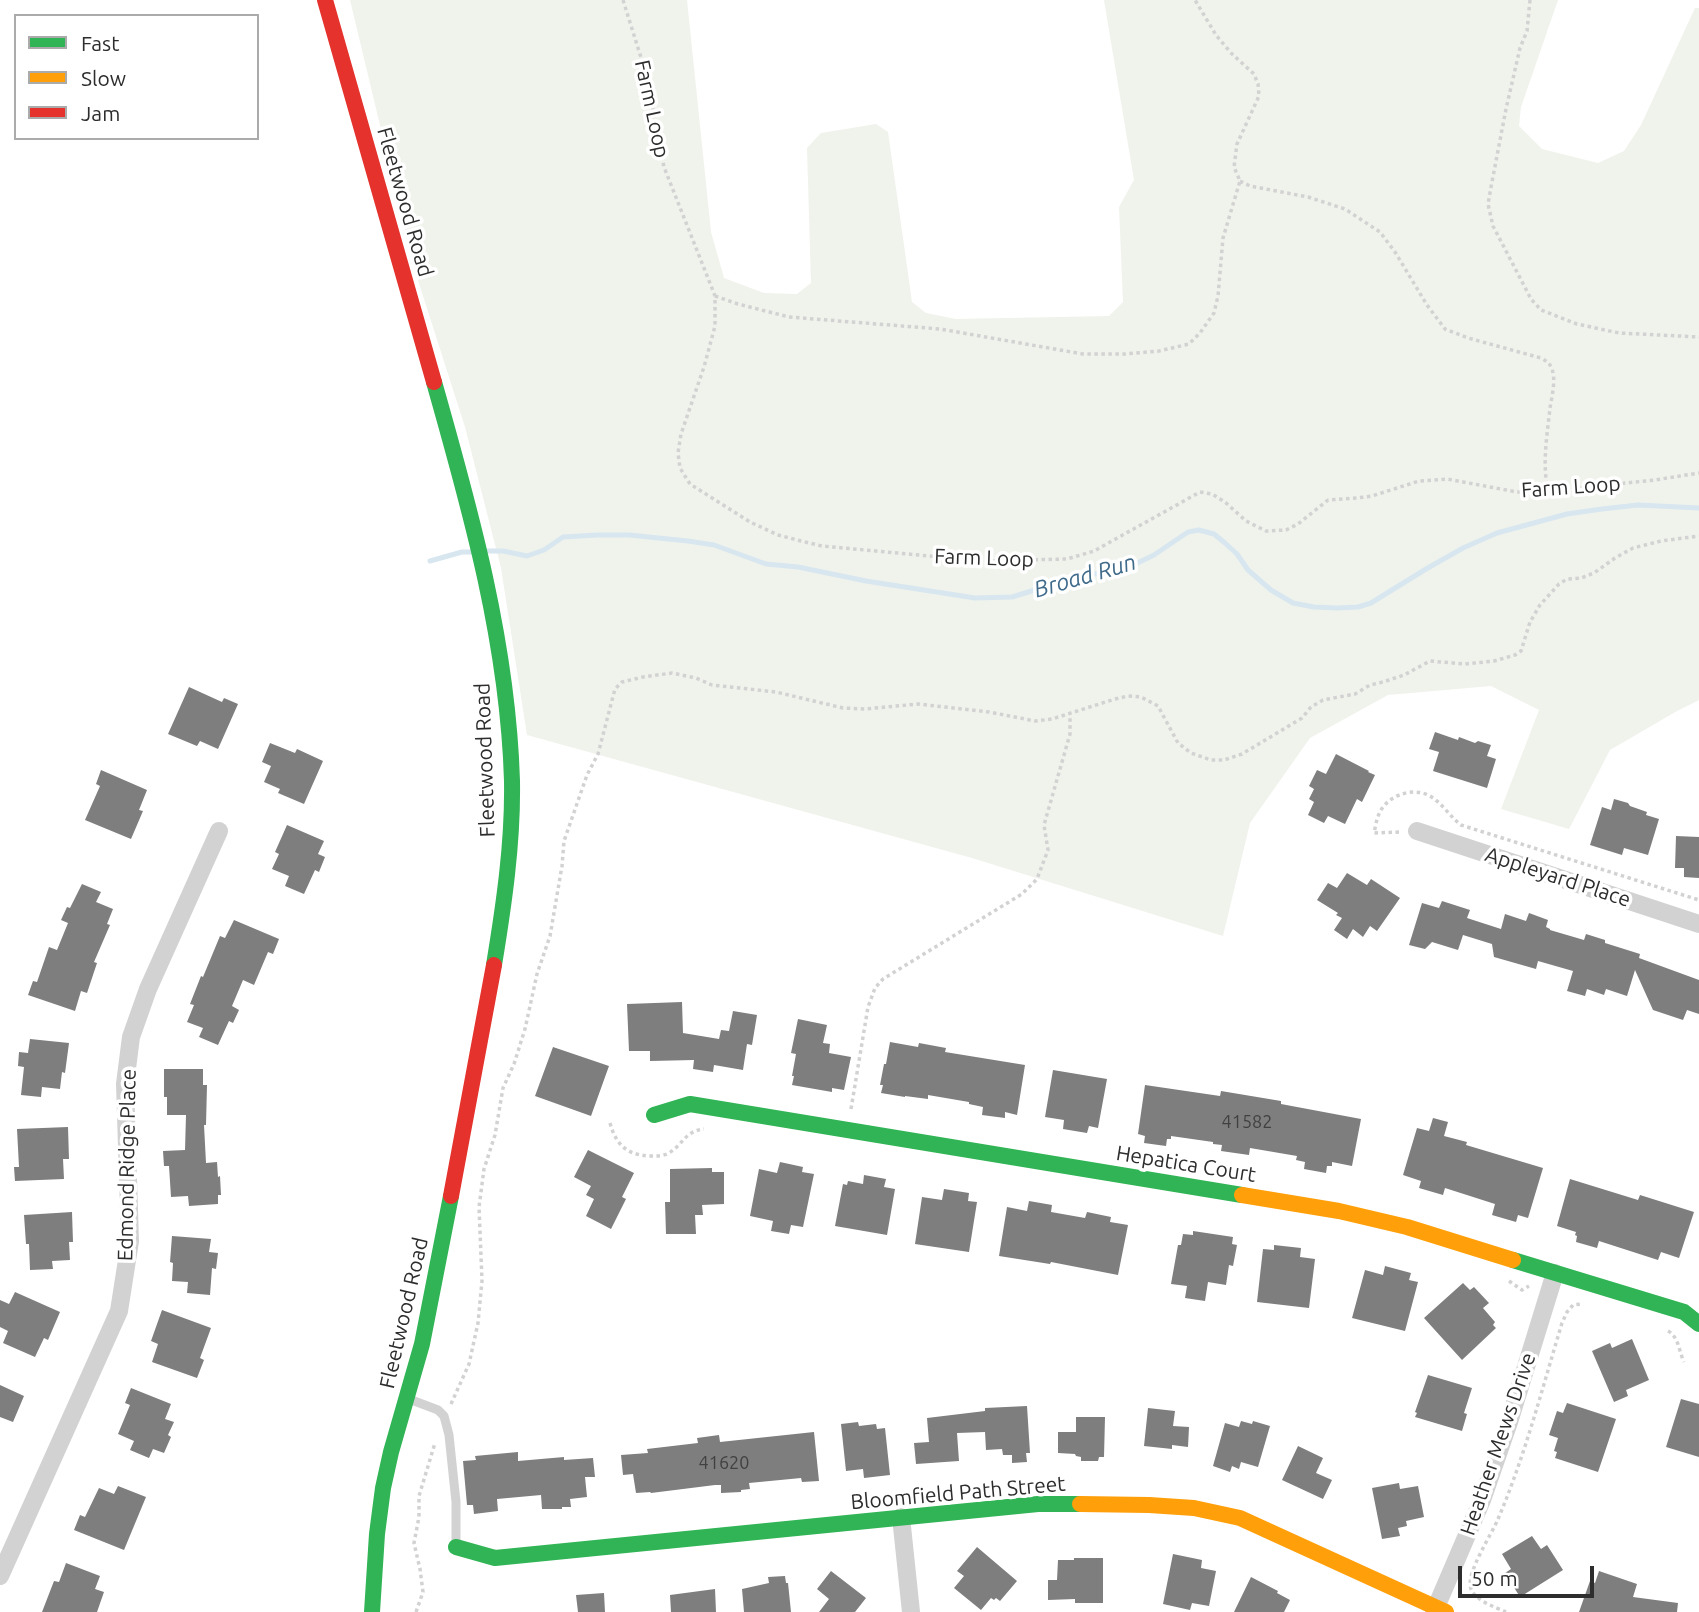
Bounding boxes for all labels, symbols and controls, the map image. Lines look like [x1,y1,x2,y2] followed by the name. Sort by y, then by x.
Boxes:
[14,14,259,140] legend
[81,31,119,55] text: Fast
[629,58,675,160] street label: Farm Loop
[81,66,126,90] text: Slow
[81,101,120,125] text: Jam
[372,124,438,280] street label: Fleetwood Road
[1521,471,1621,503] street label: Farm Loop
[934,544,1034,572] street label: Farm Loop
[1031,548,1139,604] water label: Broad Run
[470,682,500,838] street label: Fleetwood Road
[1482,842,1634,912] street label: Appleyard Place
[113,1069,141,1261] street label: Edmond Ridge Place
[1222,1111,1272,1133] house number: 41582
[1114,1141,1258,1187] street label: Hepatica Court
[374,1235,434,1391] street label: Fleetwood Road
[1455,1349,1541,1539] street label: Heather Mews Drive
[699,1452,749,1474] house number: 41620
[849,1471,1067,1515] street label: Bloomfield Path Street
[1461,1552,1598,1596] scale bar
[1471,1566,1518,1590] text: 50 m

